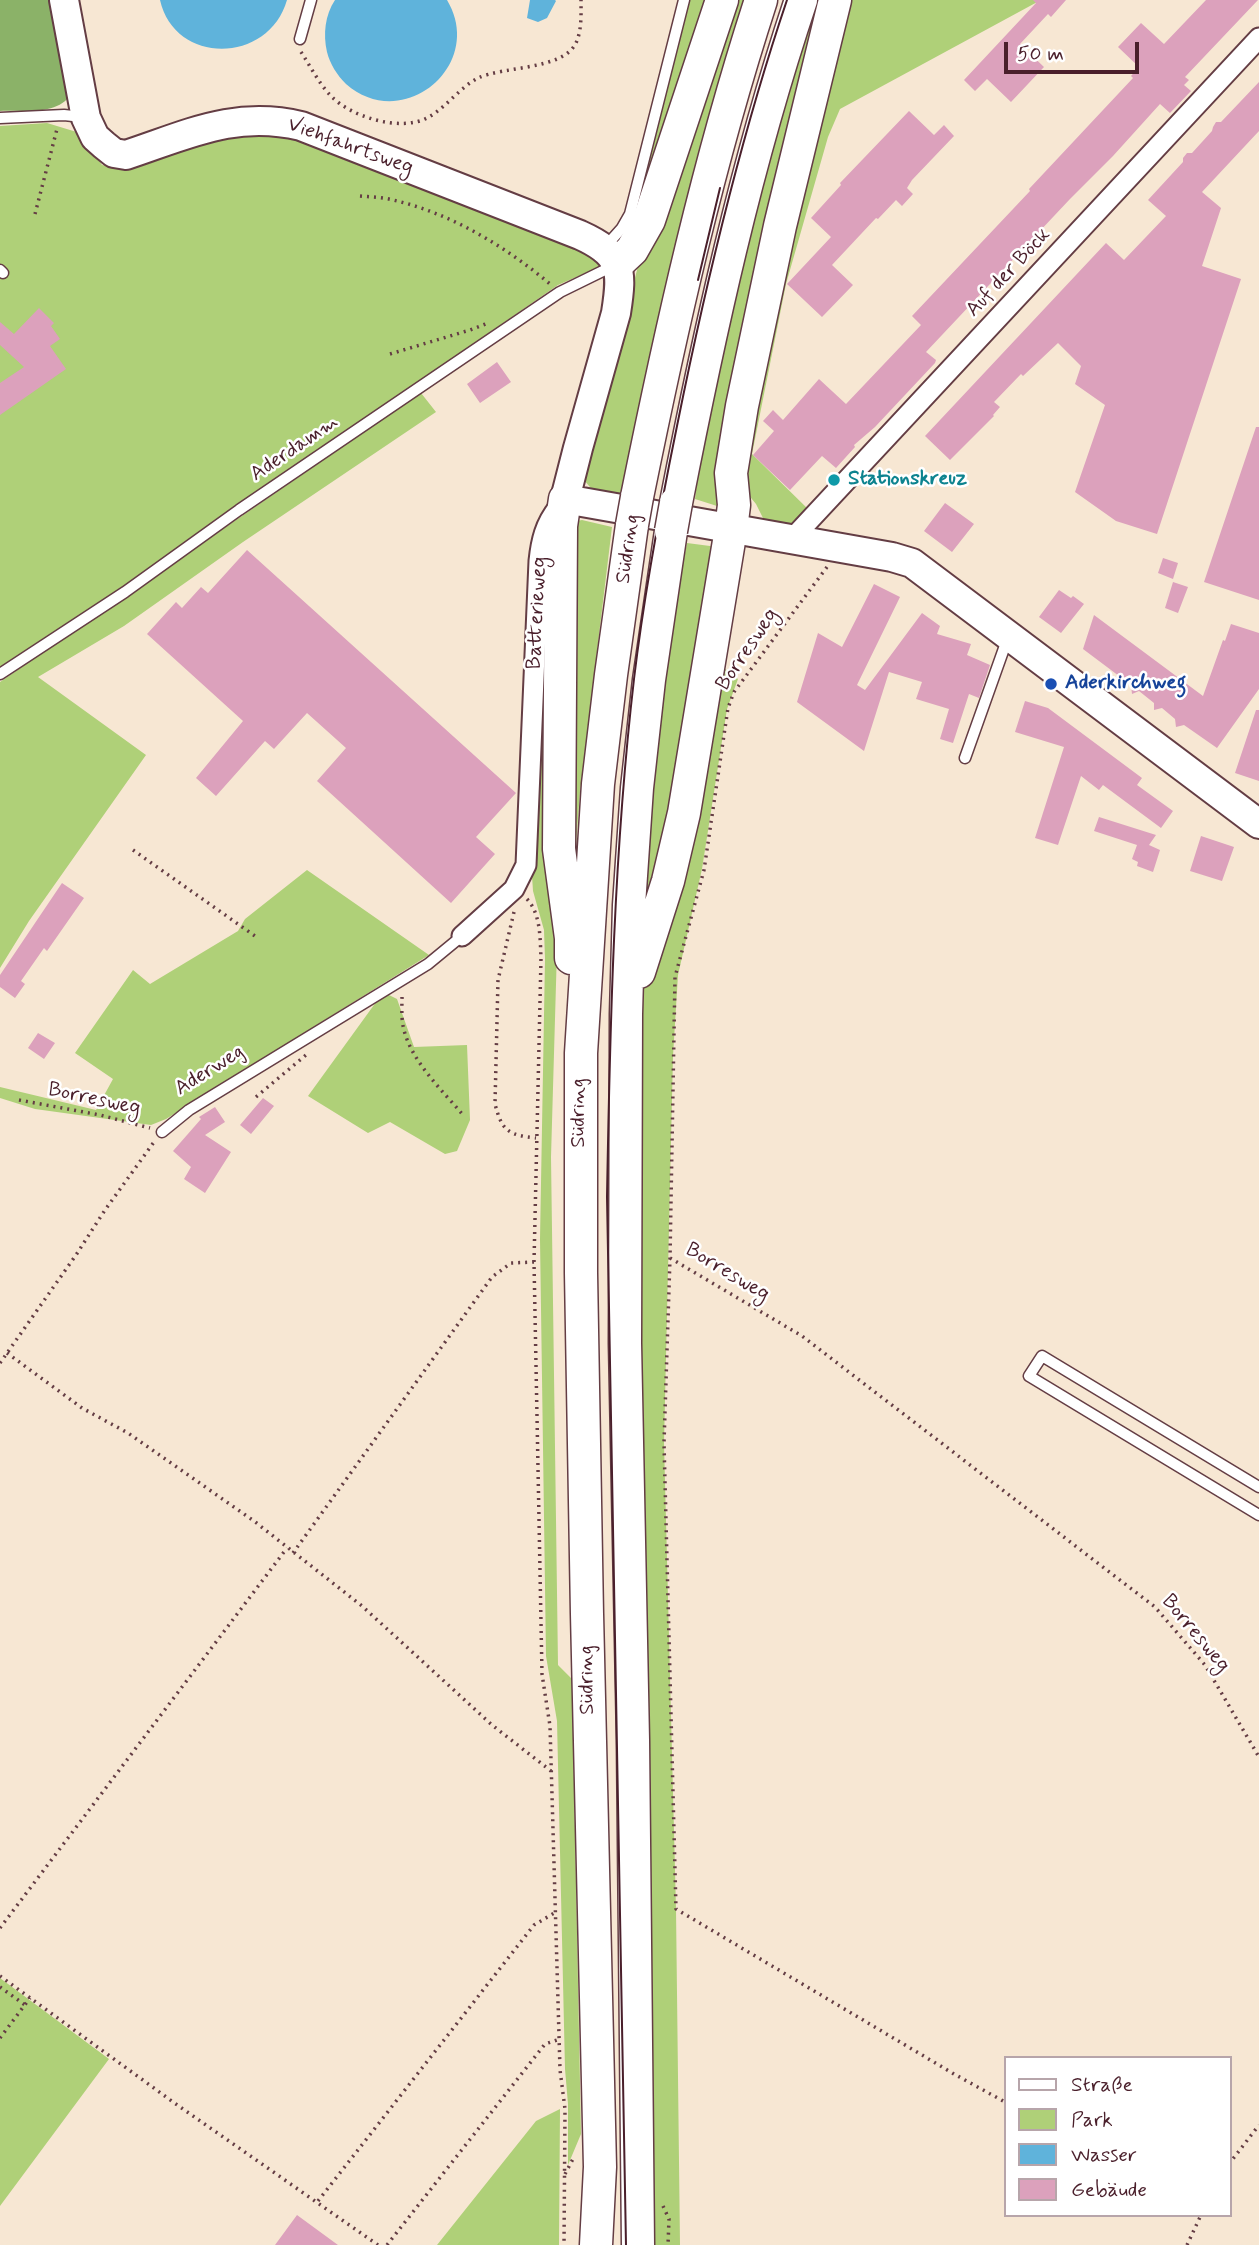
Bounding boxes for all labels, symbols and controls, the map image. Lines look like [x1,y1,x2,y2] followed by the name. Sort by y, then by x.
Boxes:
[1007,28,1142,72] scale bar
[1017,40,1064,68] text: 50 m
[284,113,416,181] street label: Viehfahrtsweg
[961,223,1057,323] street label: Auf der Böck
[246,410,344,488] street label: Aderdamm
[848,467,967,493] place label: Stationskreuz
[826,472,842,488] marker: Stationskreuz
[612,513,646,585] street label: Südring
[522,556,554,670] street label: Batterieweg
[711,604,785,696] street label: Borresweg
[1065,671,1186,697] place label: Aderkirchweg
[1043,676,1059,692] marker: Aderkirchweg
[171,1040,249,1102] street label: Aderweg
[45,1078,143,1122] street label: Borresweg
[567,1078,593,1148] street label: Südring
[680,1238,774,1308] street label: Borresweg
[1155,1590,1235,1678] street label: Borresweg
[575,1645,601,1715] street label: Südring
[1004,2056,1231,2217] legend
[1071,2071,1133,2099] text: Straße
[1071,2106,1113,2134] text: Park
[1071,2141,1137,2169] text: Wasser
[1071,2176,1147,2204] text: Gebäude

